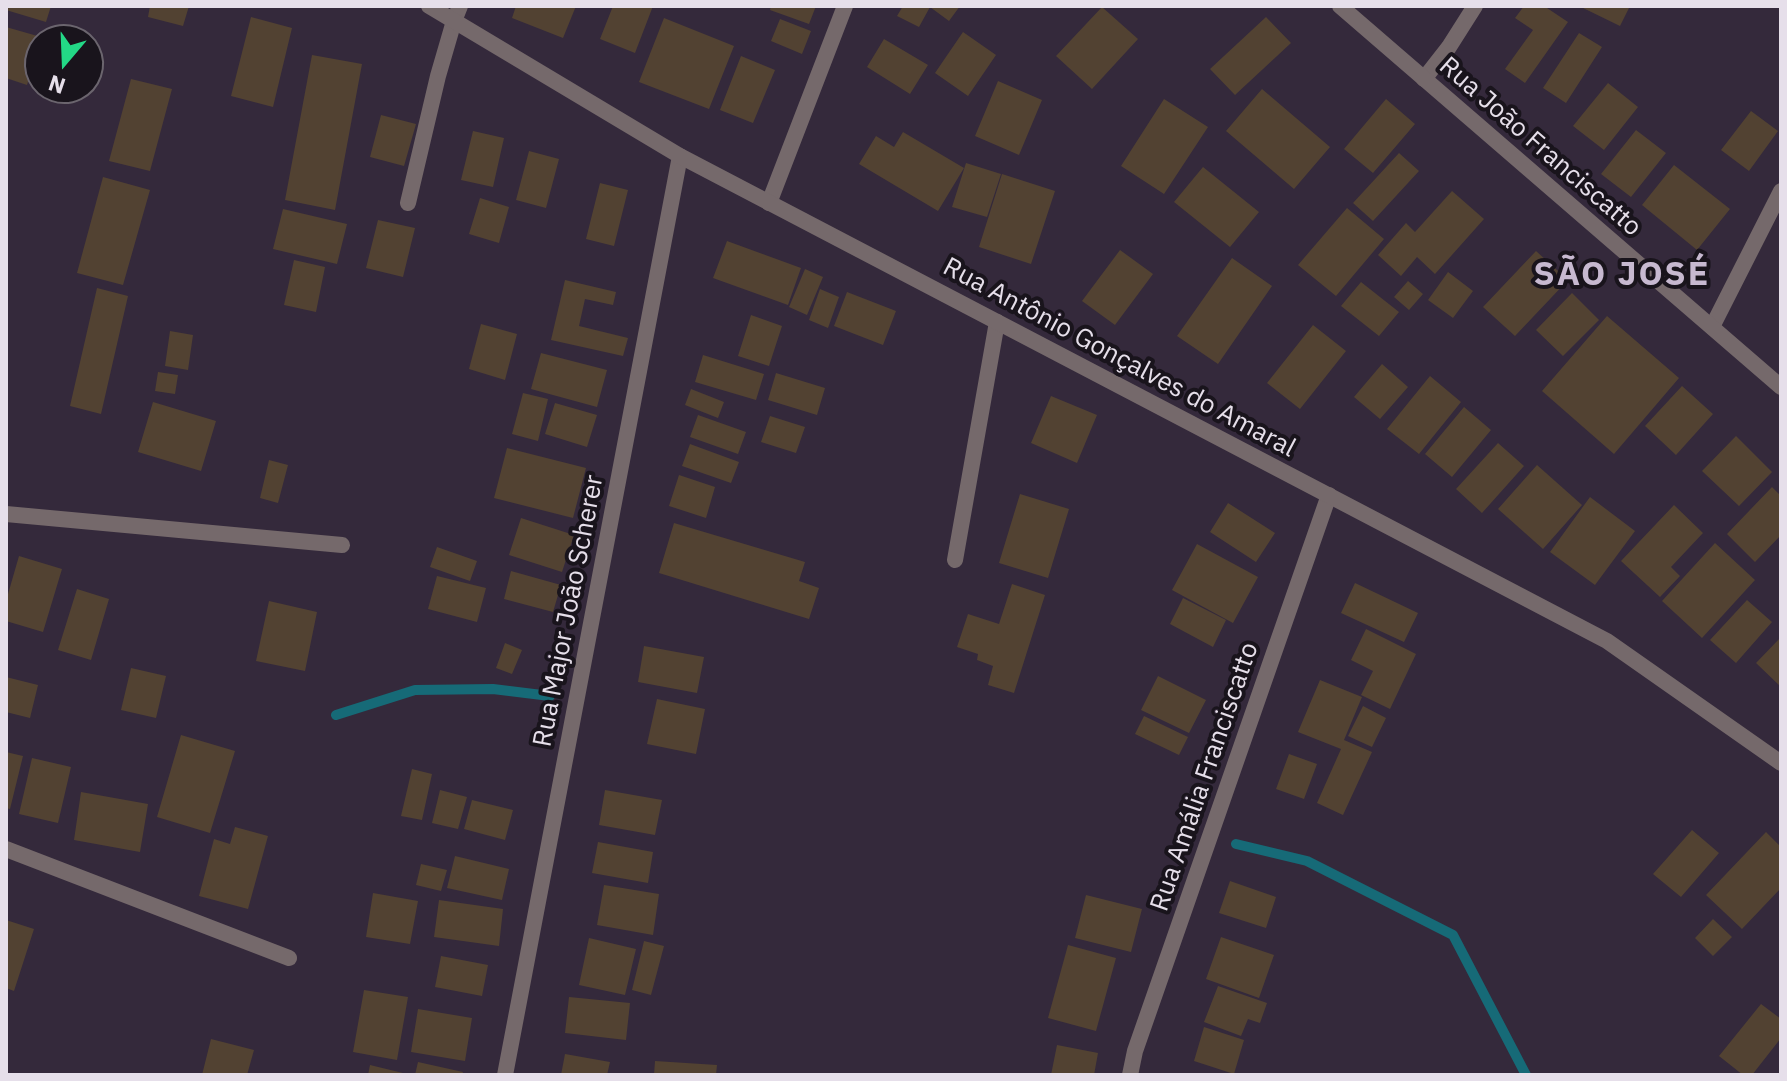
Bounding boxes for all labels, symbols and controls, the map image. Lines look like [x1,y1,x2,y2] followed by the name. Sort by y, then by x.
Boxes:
[24,24,104,104] north arrow
[1433,51,1647,243] street label: Rua João Franciscatto
[44,69,69,102] text: N
[937,252,1301,464] street label: Rua Antônio Gonçalves do Amaral
[1534,255,1710,295] district label: SÃO JOSÉ
[527,473,611,749] street label: Rua Major João Scherer
[1144,639,1266,915] street label: Rua Amália Franciscatto

